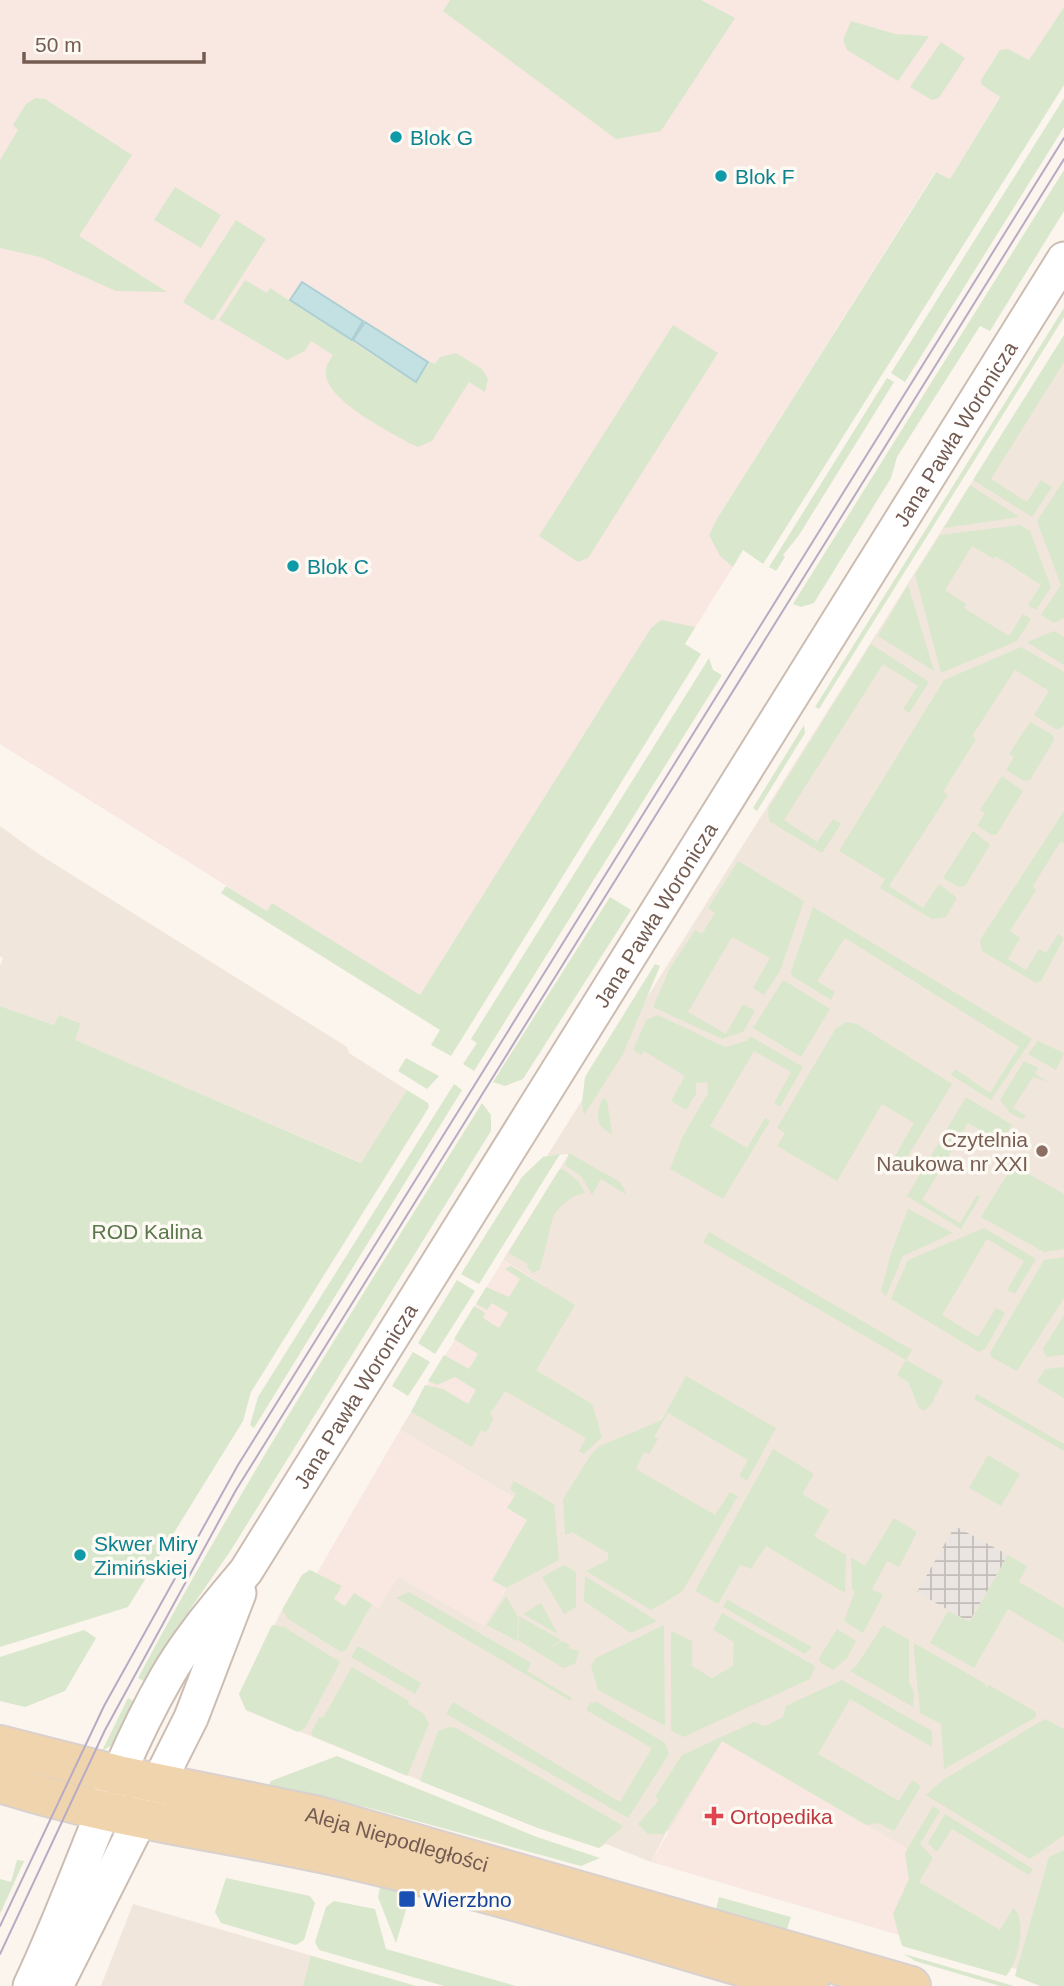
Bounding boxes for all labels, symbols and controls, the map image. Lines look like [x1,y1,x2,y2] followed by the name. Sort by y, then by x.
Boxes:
[24,21,205,65] scale bar
[35,33,82,56] text: 50 m
[410,126,473,149] place label: Blok G
[388,129,404,145] marker: Blok G
[735,165,795,188] place label: Blok F
[713,168,729,184] marker: Blok F
[889,337,1021,530] street label: Jana Pawła Woronicza
[307,555,369,578] place label: Blok C
[285,558,301,574] marker: Blok C
[589,818,722,1011] street label: Jana Pawła Woronicza
[876,1128,1028,1175] place label: Czytelnia Naukowa nr XXI
[1034,1143,1050,1159] marker: Czytelnia Naukowa nr XXI
[92,1220,203,1243] park label: ROD Kalina
[289,1299,422,1493] street label: Jana Pawła Woronicza
[94,1532,198,1579] place label: Skwer Miry Zimińskiej
[72,1547,88,1563] marker: Skwer Miry Zimińskiej
[304,1802,491,1876] street label: Aleja Niepodległości
[730,1805,833,1828] place label: Ortopedika
[704,1806,724,1826] marker: Ortopedika
[423,1888,512,1911] place label: Wierzbno
[397,1889,417,1909] marker: Wierzbno

